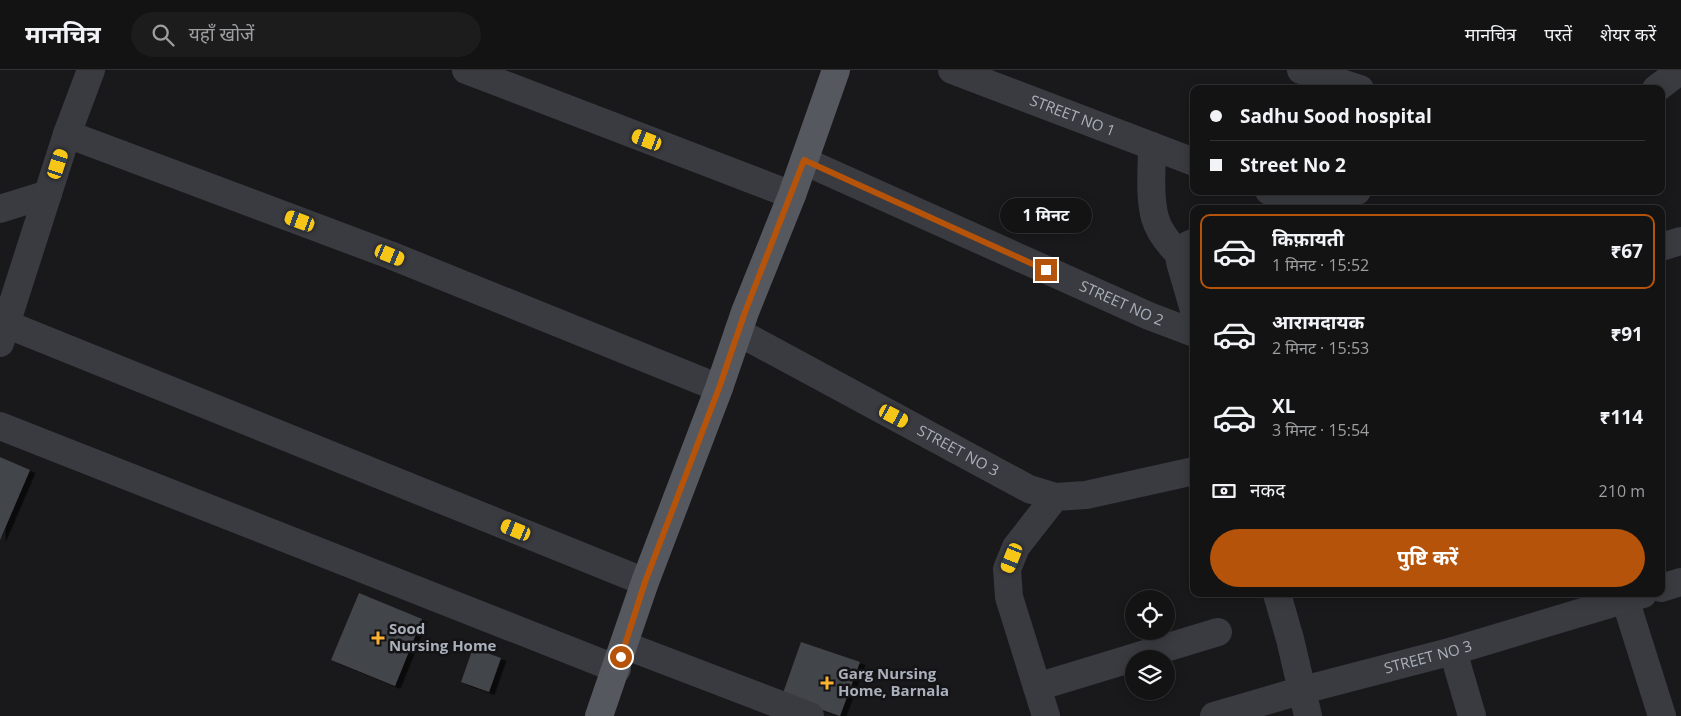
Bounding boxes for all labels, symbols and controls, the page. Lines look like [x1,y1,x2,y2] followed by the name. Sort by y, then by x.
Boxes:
[131,12,481,57] search box
[25,17,101,50] text: मानचित्र
[149,21,177,49] icon: search
[189,21,254,47] text: यहाँ खोजें
[1465,22,1516,46] text: मानचित्र
[1544,22,1572,46] text: परतें
[1600,22,1656,46] text: शेयर करें
[1027,90,1119,140] street label: STREET NO 1
[1240,103,1432,129] text: Sadhu Sood hospital
[630,128,663,152] car
[46,147,69,181] car
[1240,152,1346,178] text: Street No 2
[1000,198,1092,232] callout: 1 मिनट
[1023,204,1069,226] text: 1 मिनट
[283,209,316,233] car
[1272,226,1344,252] text: किफ़ायती
[1212,229,1257,274] icon: car
[1610,238,1643,264] text: ₹67
[373,242,406,268] car
[1272,254,1369,276] text: 1 मिनट · 15:52
[1035,259,1057,281] route end
[1077,275,1167,330] street label: STREET NO 2
[1272,309,1364,335] text: आरामदायक
[1212,312,1257,357] icon: car
[1610,321,1643,347] text: ₹91
[1272,337,1369,359] text: 2 मिनट · 15:53
[1272,393,1295,419] text: XL
[1212,395,1257,440] icon: car
[877,402,910,430] car
[1600,404,1643,430] text: ₹114
[1272,419,1369,441] text: 3 मिनट · 15:54
[914,420,1003,480] street label: STREET NO 3
[1210,477,1238,505] icon: cash
[1250,477,1285,503] text: नकद
[1599,480,1645,502] text: 210 m
[499,517,532,543] car
[1210,529,1645,587] button: पुष्टि करें
[999,541,1024,575] car
[1125,590,1175,700] map controls
[1125,590,1175,640] button: locate
[389,618,497,655] place label: Sood Nursing Home
[371,631,385,645] marker: Sood Nursing Home
[1382,635,1474,678] street label: STREET NO 3
[610,646,632,668] route start
[1125,650,1175,700] button: layers
[838,663,949,700] place label: Garg Nursing Home, Barnala
[820,676,834,690] marker: Garg Nursing Home, Barnala

